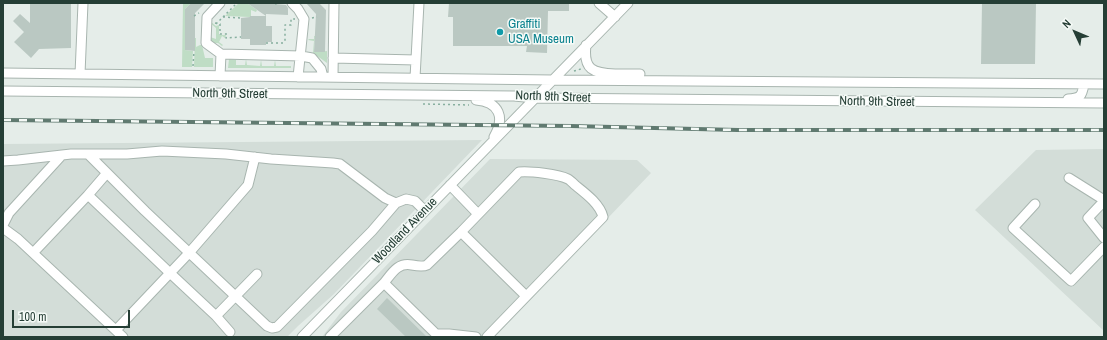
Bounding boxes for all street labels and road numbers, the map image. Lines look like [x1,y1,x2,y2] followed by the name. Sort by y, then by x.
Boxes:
[192,86,268,102] street label: North 9th Street
[515,88,591,106] street label: North 9th Street
[839,94,915,110] street label: North 9th Street
[369,194,441,268] street label: Woodland Avenue

